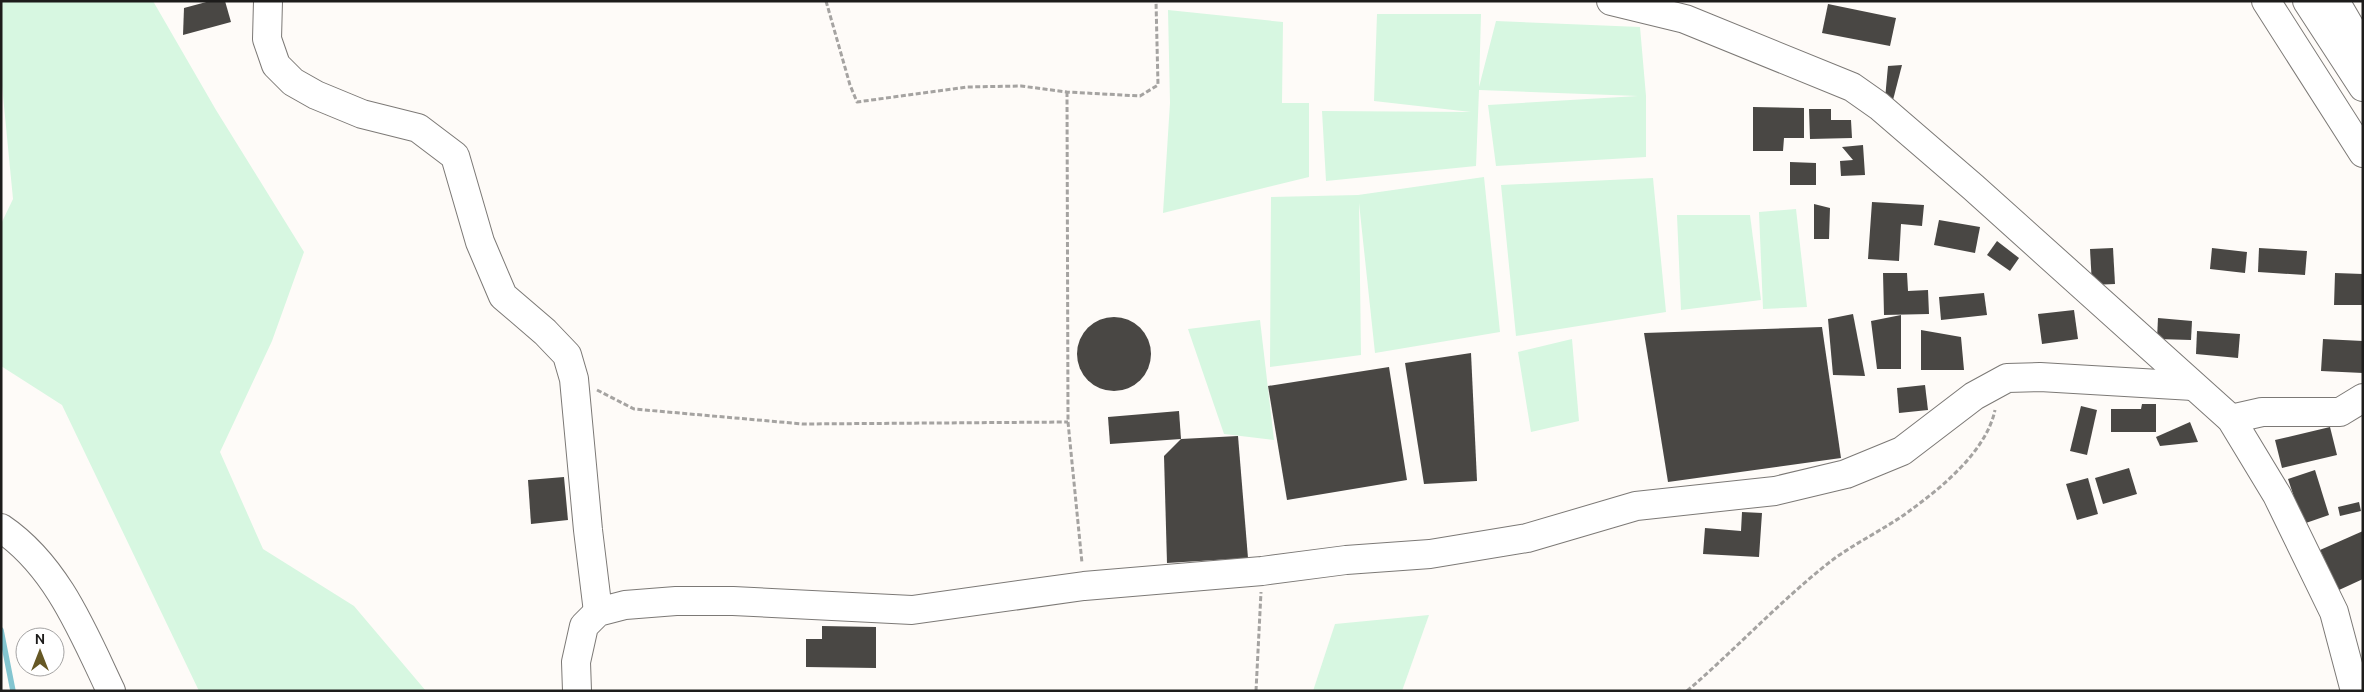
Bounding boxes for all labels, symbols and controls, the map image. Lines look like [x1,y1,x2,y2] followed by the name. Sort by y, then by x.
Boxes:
[15,627,65,677] north arrow
[35,631,45,647] text: N

